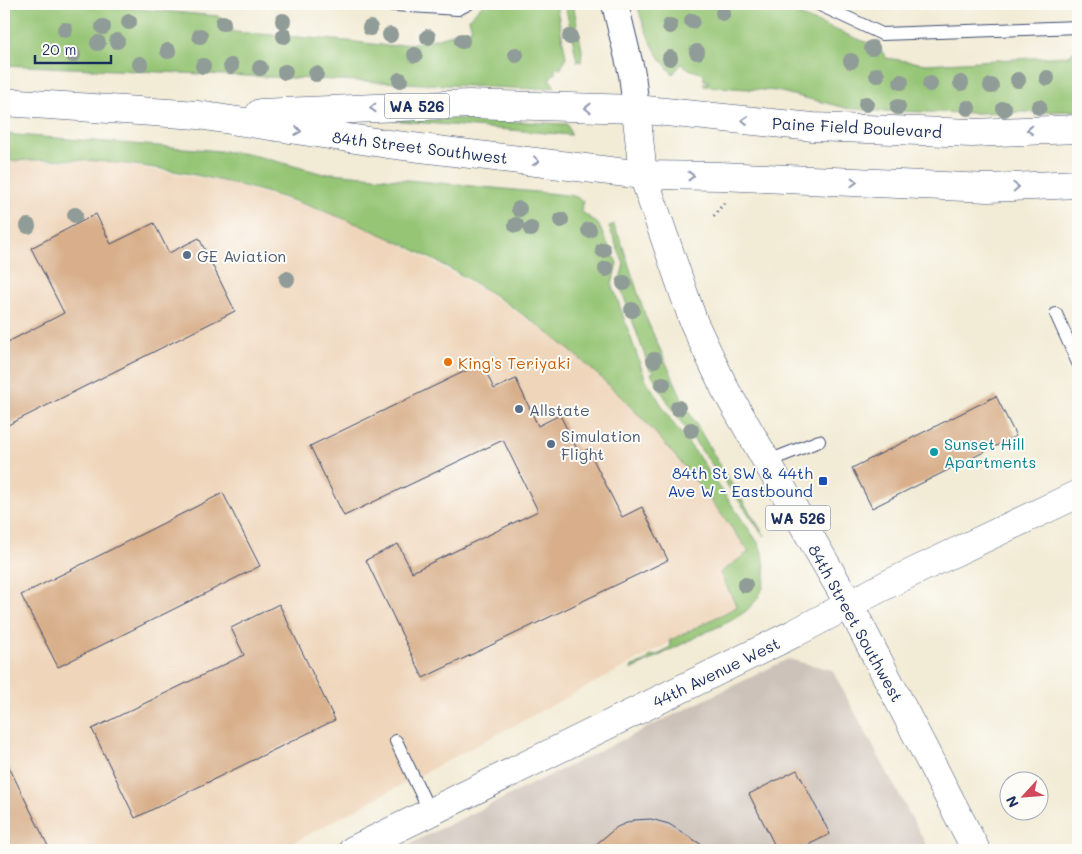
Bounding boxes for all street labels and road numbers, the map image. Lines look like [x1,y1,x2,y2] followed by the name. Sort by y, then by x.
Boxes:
[384,94,450,118] road number: WA 526
[771,112,943,142] street label: Paine Field Boulevard
[331,126,509,168] street label: 84th Street Southwest
[766,506,830,530] road number: WA 526
[804,541,908,705] street label: 84th Street Southwest
[649,632,783,712] street label: 44th Avenue West

